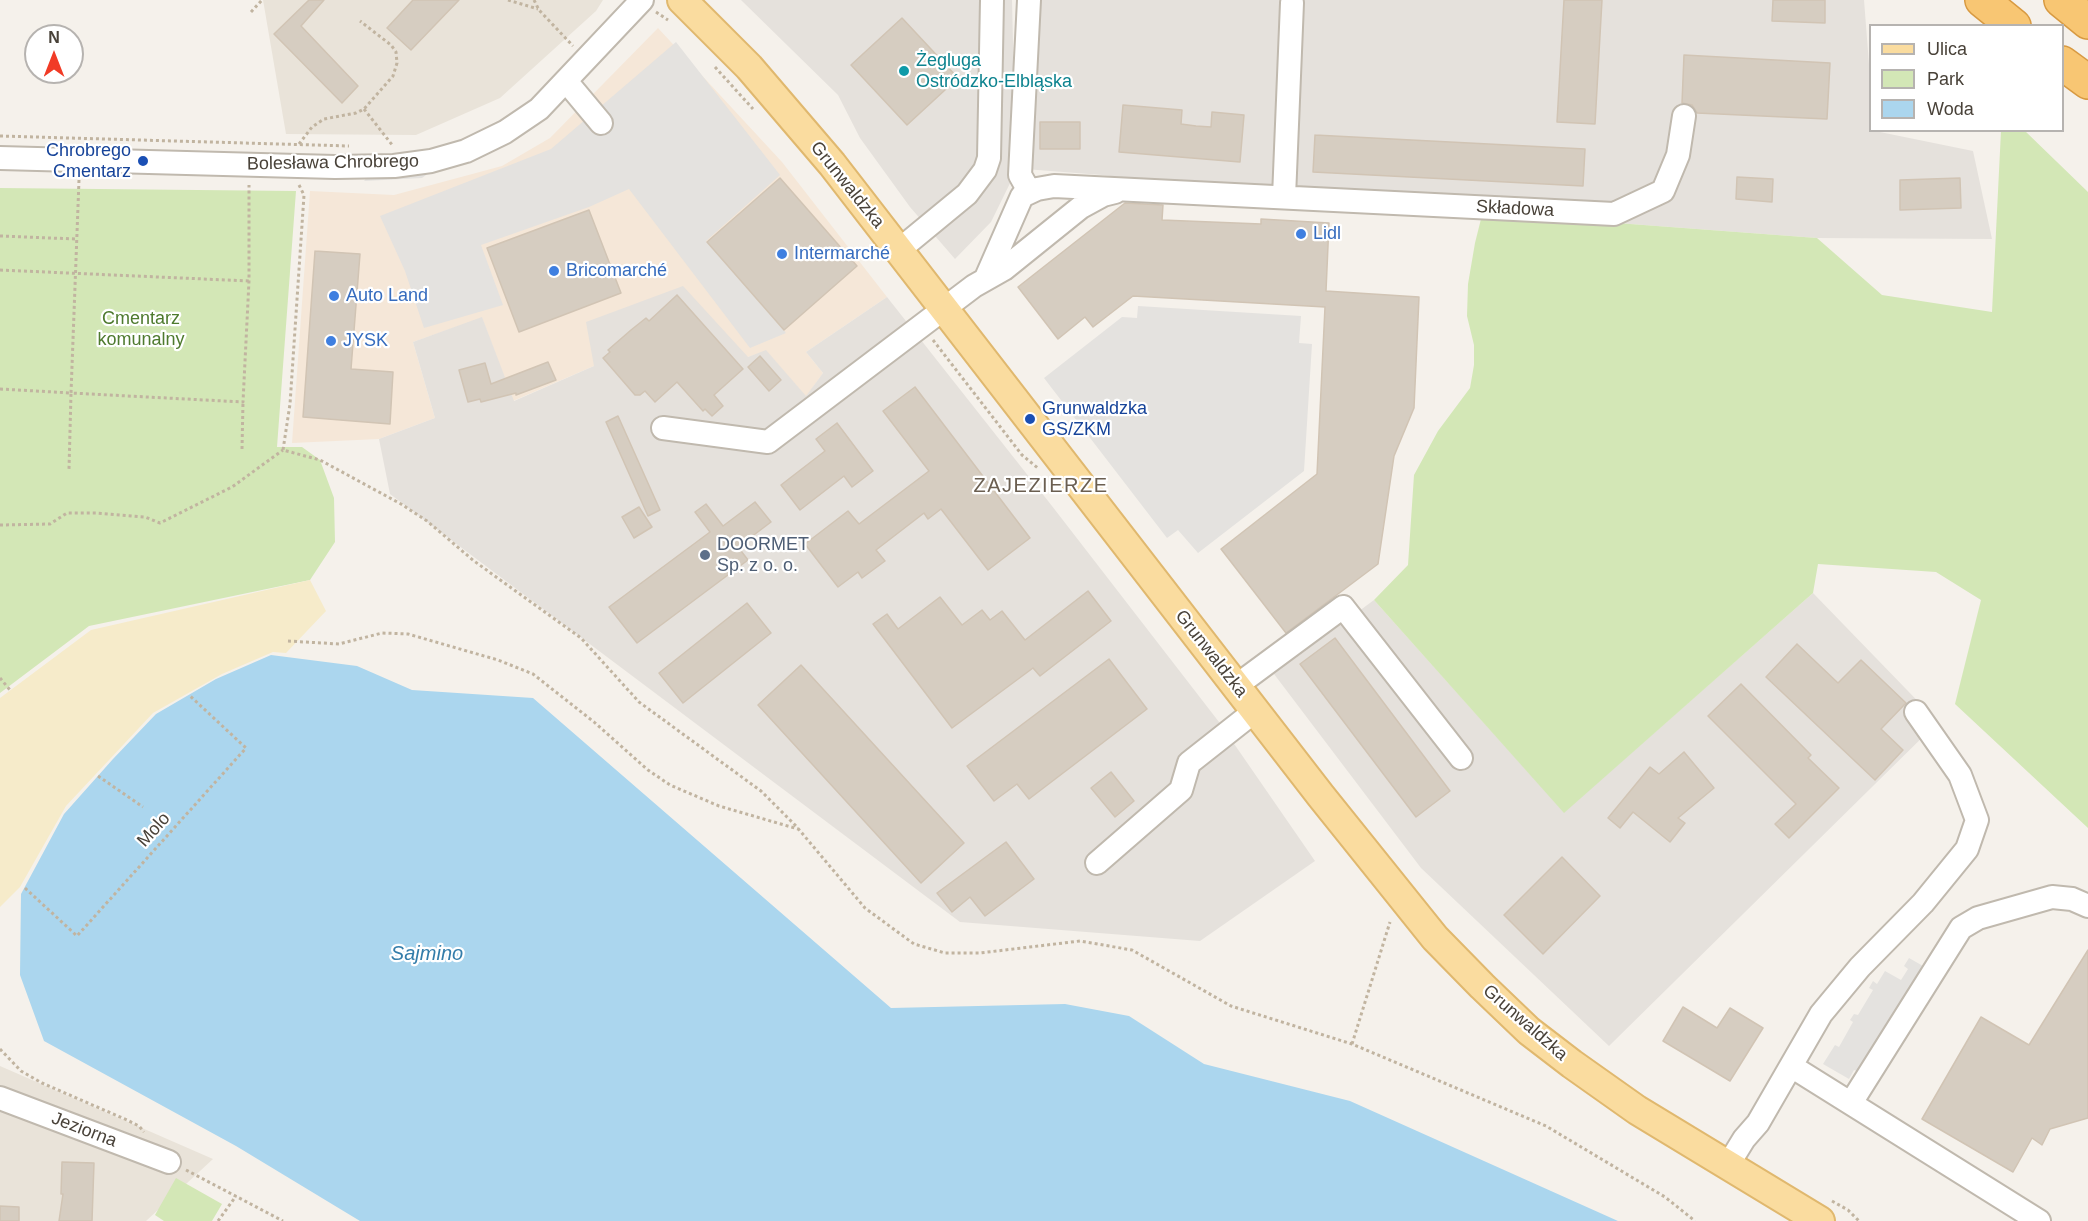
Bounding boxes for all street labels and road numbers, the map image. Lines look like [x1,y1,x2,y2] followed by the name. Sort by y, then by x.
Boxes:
[806,137,888,233] street label: Grunwaldzka
[247,151,419,175] street label: Bolesława Chrobrego
[1475,196,1555,222] street label: Składowa
[1170,606,1252,702] street label: Grunwaldzka
[133,808,175,852] street label: Molo
[1478,980,1572,1066] street label: Grunwaldzka
[48,1108,120,1152] street label: Jeziorna

